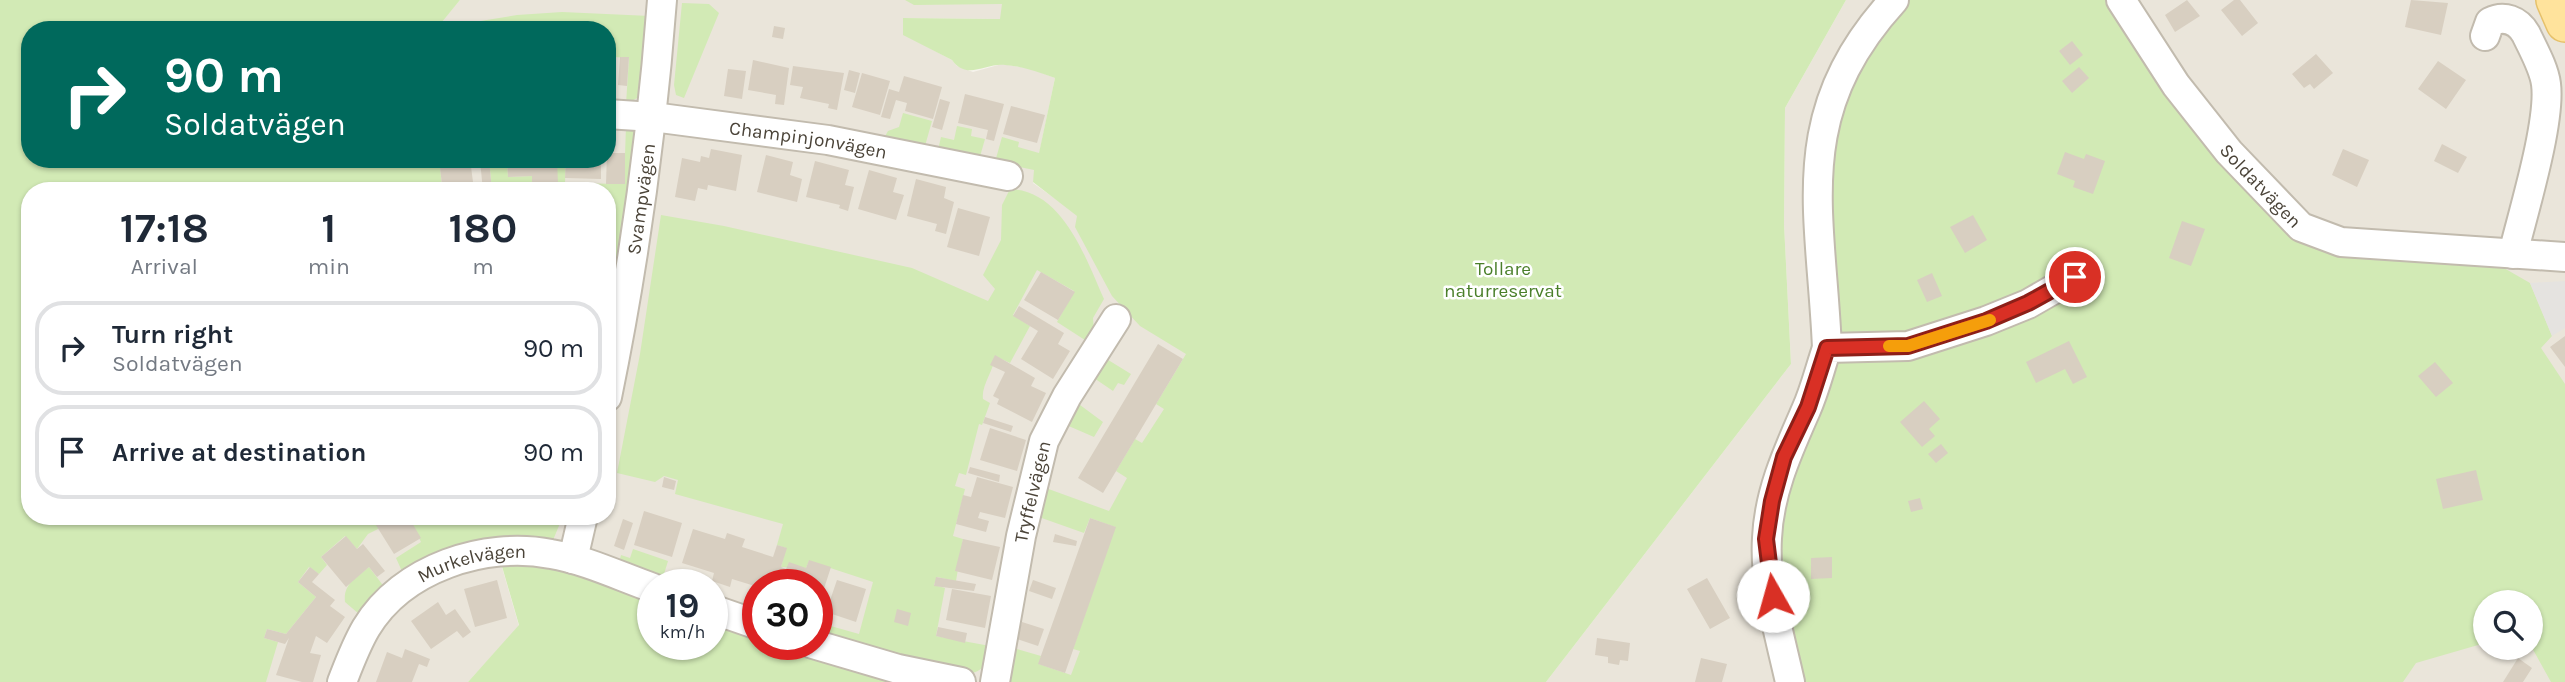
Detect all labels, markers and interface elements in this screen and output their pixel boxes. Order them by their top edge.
text: 90 m [164,47,284,104]
icon: right [49,49,140,140]
text: Soldatvägen [164,106,346,143]
street label: Champinjonvägen [728,117,889,164]
street label: Soldatvägen [2215,140,2306,233]
street label: Svampvägen [623,142,660,256]
text: 17:18 [120,203,209,253]
text: 1 [321,203,336,253]
text: 180 [449,203,517,253]
pin [2045,247,2105,307]
text: Arrival [131,253,198,280]
text: min [308,253,350,280]
text: m [472,253,494,280]
park label: Tollare naturreservat [1444,258,1562,302]
icon: arrive [2056,258,2094,296]
text: Turn right [112,319,233,350]
icon: right [53,329,91,367]
text: 90 m [523,333,584,364]
text: Soldatvägen [112,350,243,377]
icon: arrive [53,433,91,471]
text: Arrive at destination [112,437,366,468]
text: 90 m [523,437,584,468]
street label: Tryffelvägen [1010,439,1056,544]
street label: Murkelvägen [414,541,526,588]
position arrow [1736,559,1810,633]
speed limit sign: 30 [742,569,833,660]
text: 19 [666,585,699,626]
map controls [2473,590,2543,660]
button: search [2473,590,2543,660]
text: km/h [660,621,705,643]

